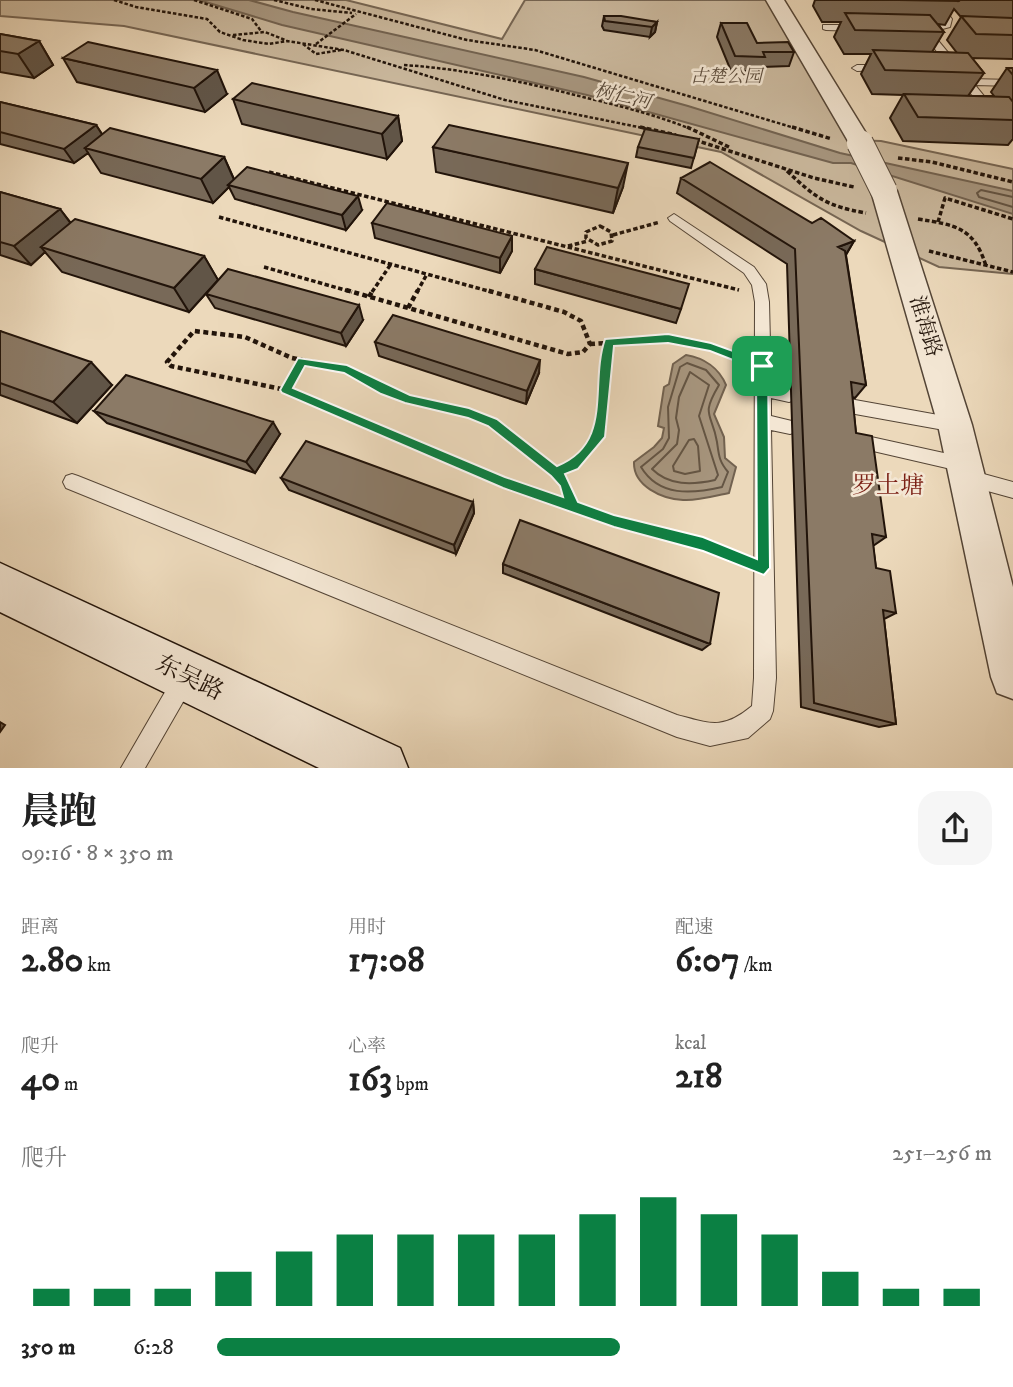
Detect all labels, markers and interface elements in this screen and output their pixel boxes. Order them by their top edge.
park label: 古楚公园 [690,66,765,88]
water label: 树仁河 [592,79,656,115]
street label: 淮海路 [903,292,947,360]
pin [732,336,792,396]
icon: arrive [743,347,781,385]
district label: 罗土塘 [852,471,924,501]
street label: 东吴路 [151,649,228,707]
text: 晨跑 [21,789,97,837]
button: share [918,791,992,865]
text: 09:16 · 8 × 350 m [21,839,174,868]
text: 距离 [21,916,59,939]
text: 用时 [348,916,386,939]
text: 配速 [675,916,713,939]
text: 2.80 [21,939,83,983]
text: 17:08 [348,939,425,983]
text: 6:07 [675,939,740,983]
text: km [83,954,111,977]
text: /km [740,954,773,977]
text: kcal [675,1032,706,1055]
text: 爬升 [21,1035,59,1058]
text: 心率 [348,1035,386,1058]
text: 218 [675,1055,723,1099]
text: 40 [21,1058,60,1102]
text: 163 [348,1058,392,1102]
text: m [60,1073,78,1096]
text: bpm [392,1073,429,1096]
text: 251–256 m [892,1139,992,1168]
text: 爬升 [21,1144,67,1173]
text: 350 m [21,1333,76,1362]
text: 6:28 [133,1333,174,1362]

